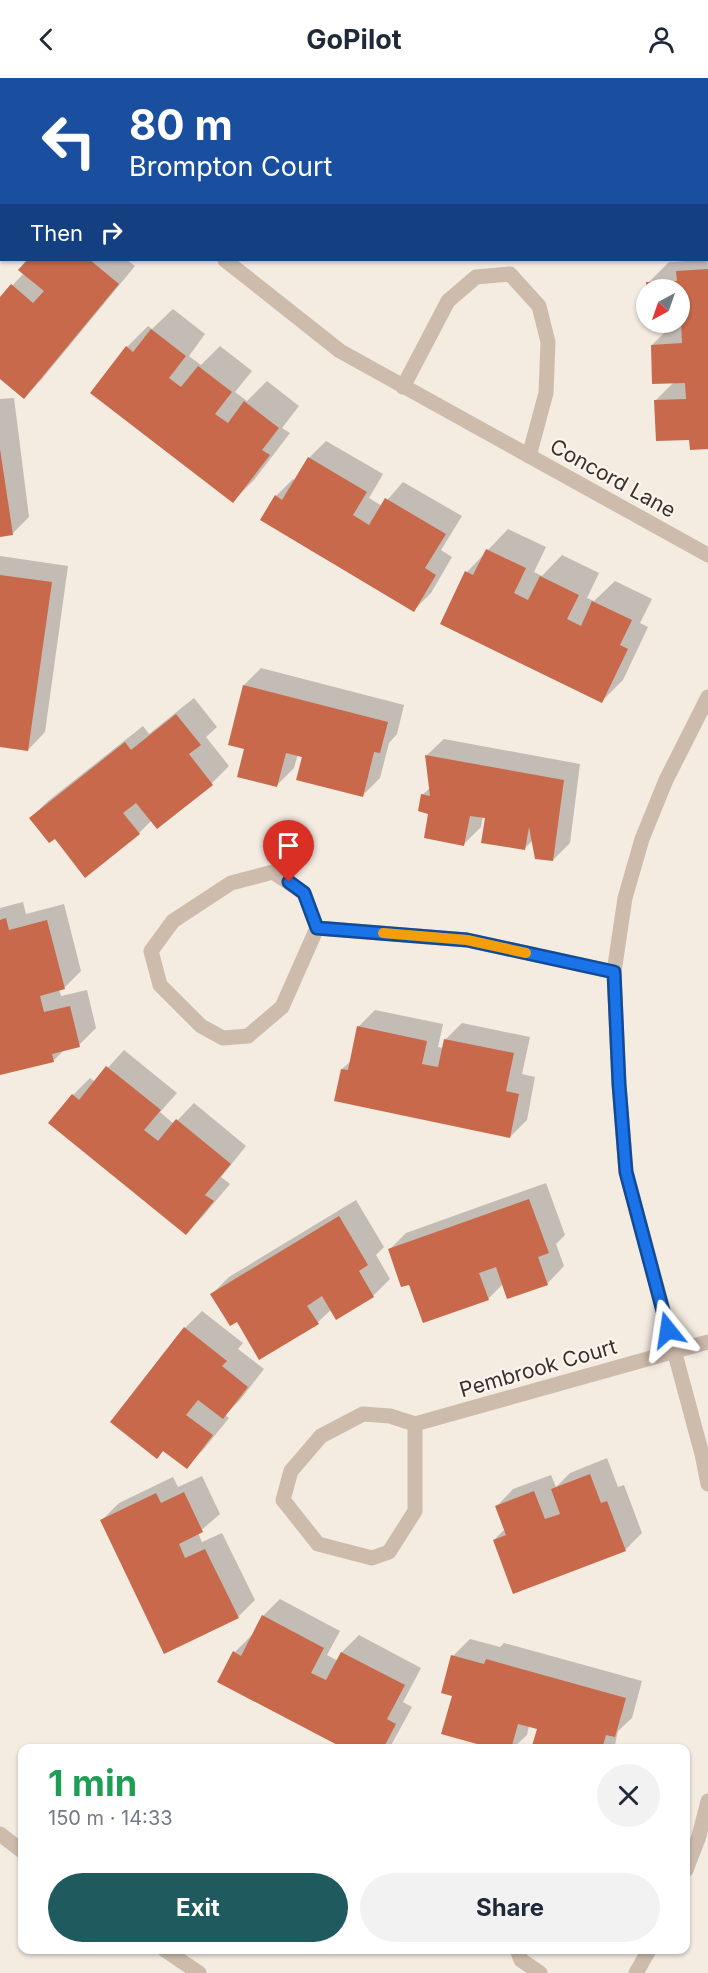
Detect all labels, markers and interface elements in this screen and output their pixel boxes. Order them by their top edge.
icon: back [30,23,63,56]
text: GoPilot [306,23,402,56]
icon: person [645,23,678,56]
text: 80 m [129,99,233,150]
icon: left [30,102,108,180]
text: Brompton Court [129,150,332,183]
icon: right [95,216,128,249]
text: Then [30,220,83,246]
north arrow [636,279,690,333]
map controls [636,279,690,333]
street label: Concord Lane [546,433,680,523]
pin [263,820,314,882]
icon: arrive [272,829,305,862]
position arrow [636,1298,700,1362]
street label: Pembrook Court [456,1334,620,1402]
text: 1 min [48,1761,137,1805]
button: close [597,1764,660,1827]
text: 150 m · 14:33 [48,1806,173,1830]
button: Exit [48,1873,348,1942]
button: Share [360,1873,660,1942]

